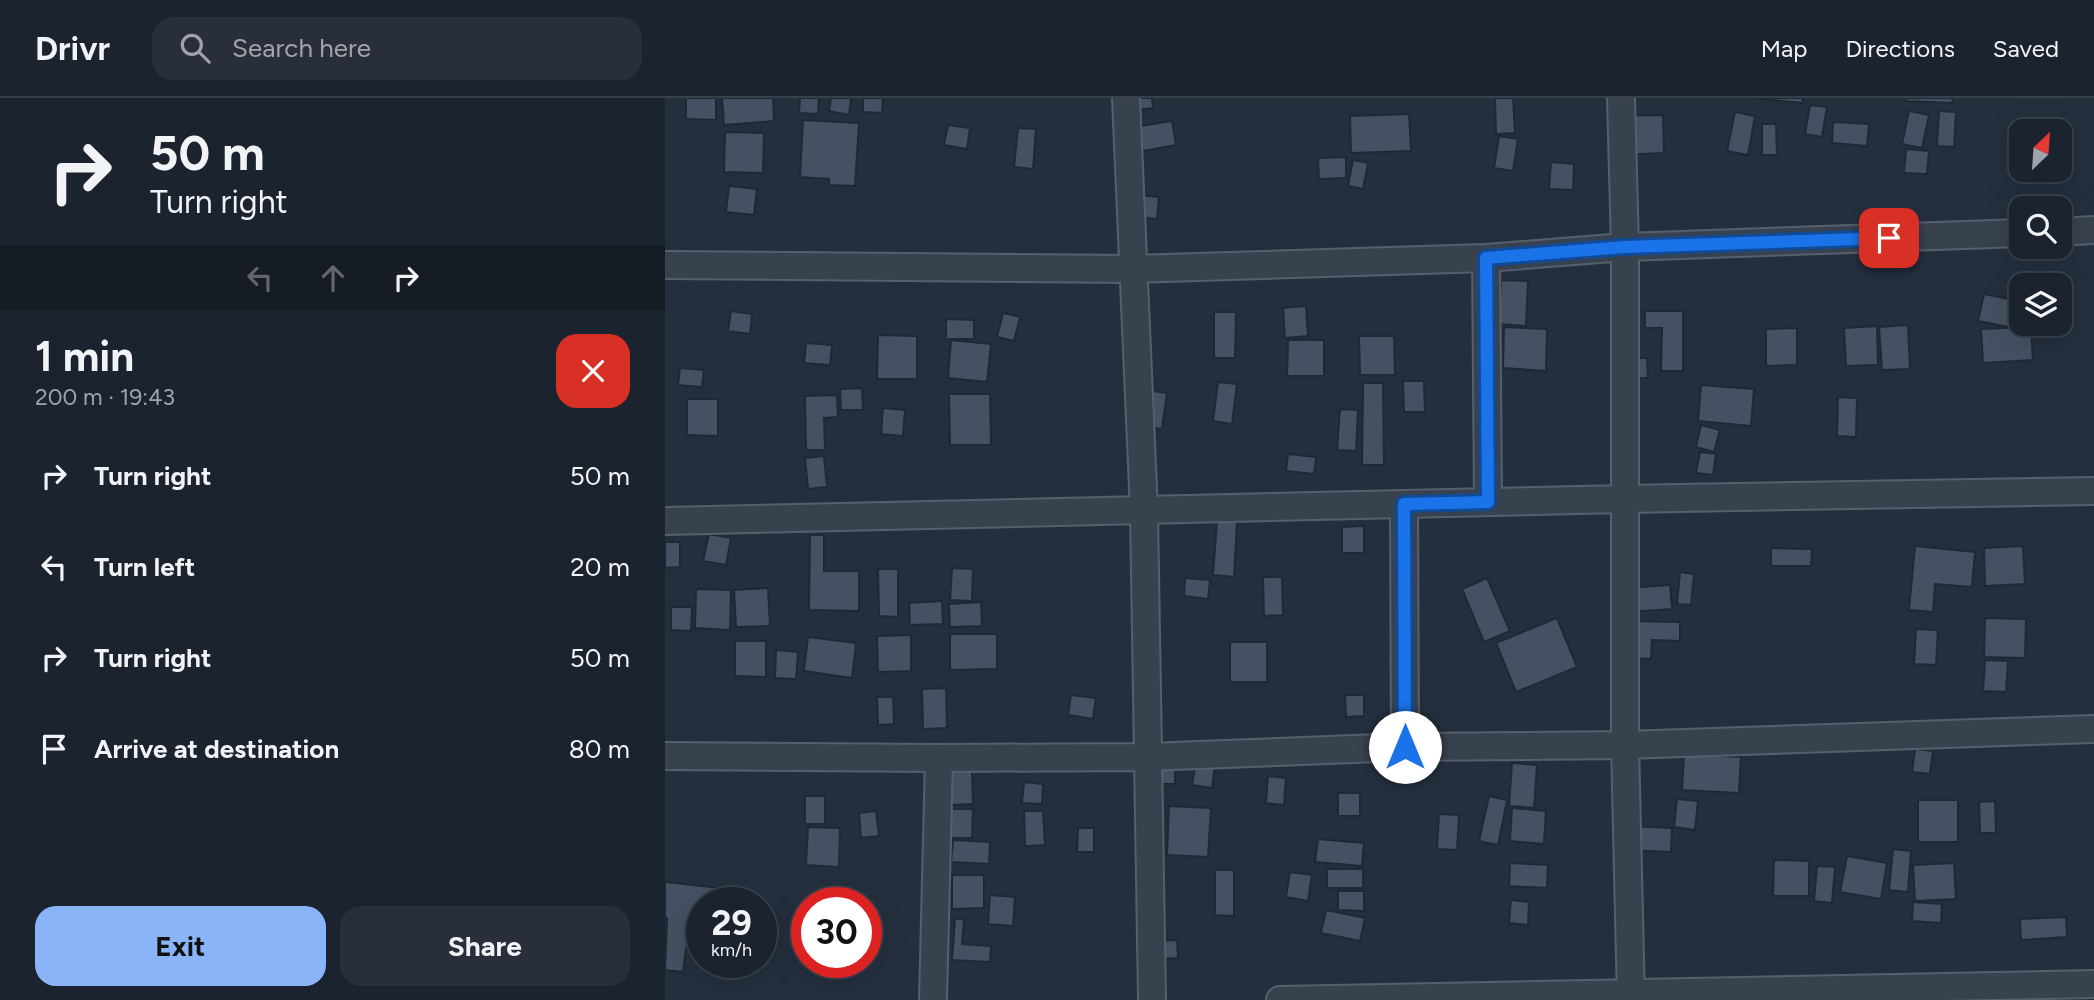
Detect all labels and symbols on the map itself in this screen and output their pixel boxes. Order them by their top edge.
north arrow [2009,119,2072,182]
pin [1859,208,1919,268]
position arrow [1368,710,1442,784]
speed limit sign: 30 [791,887,882,978]

